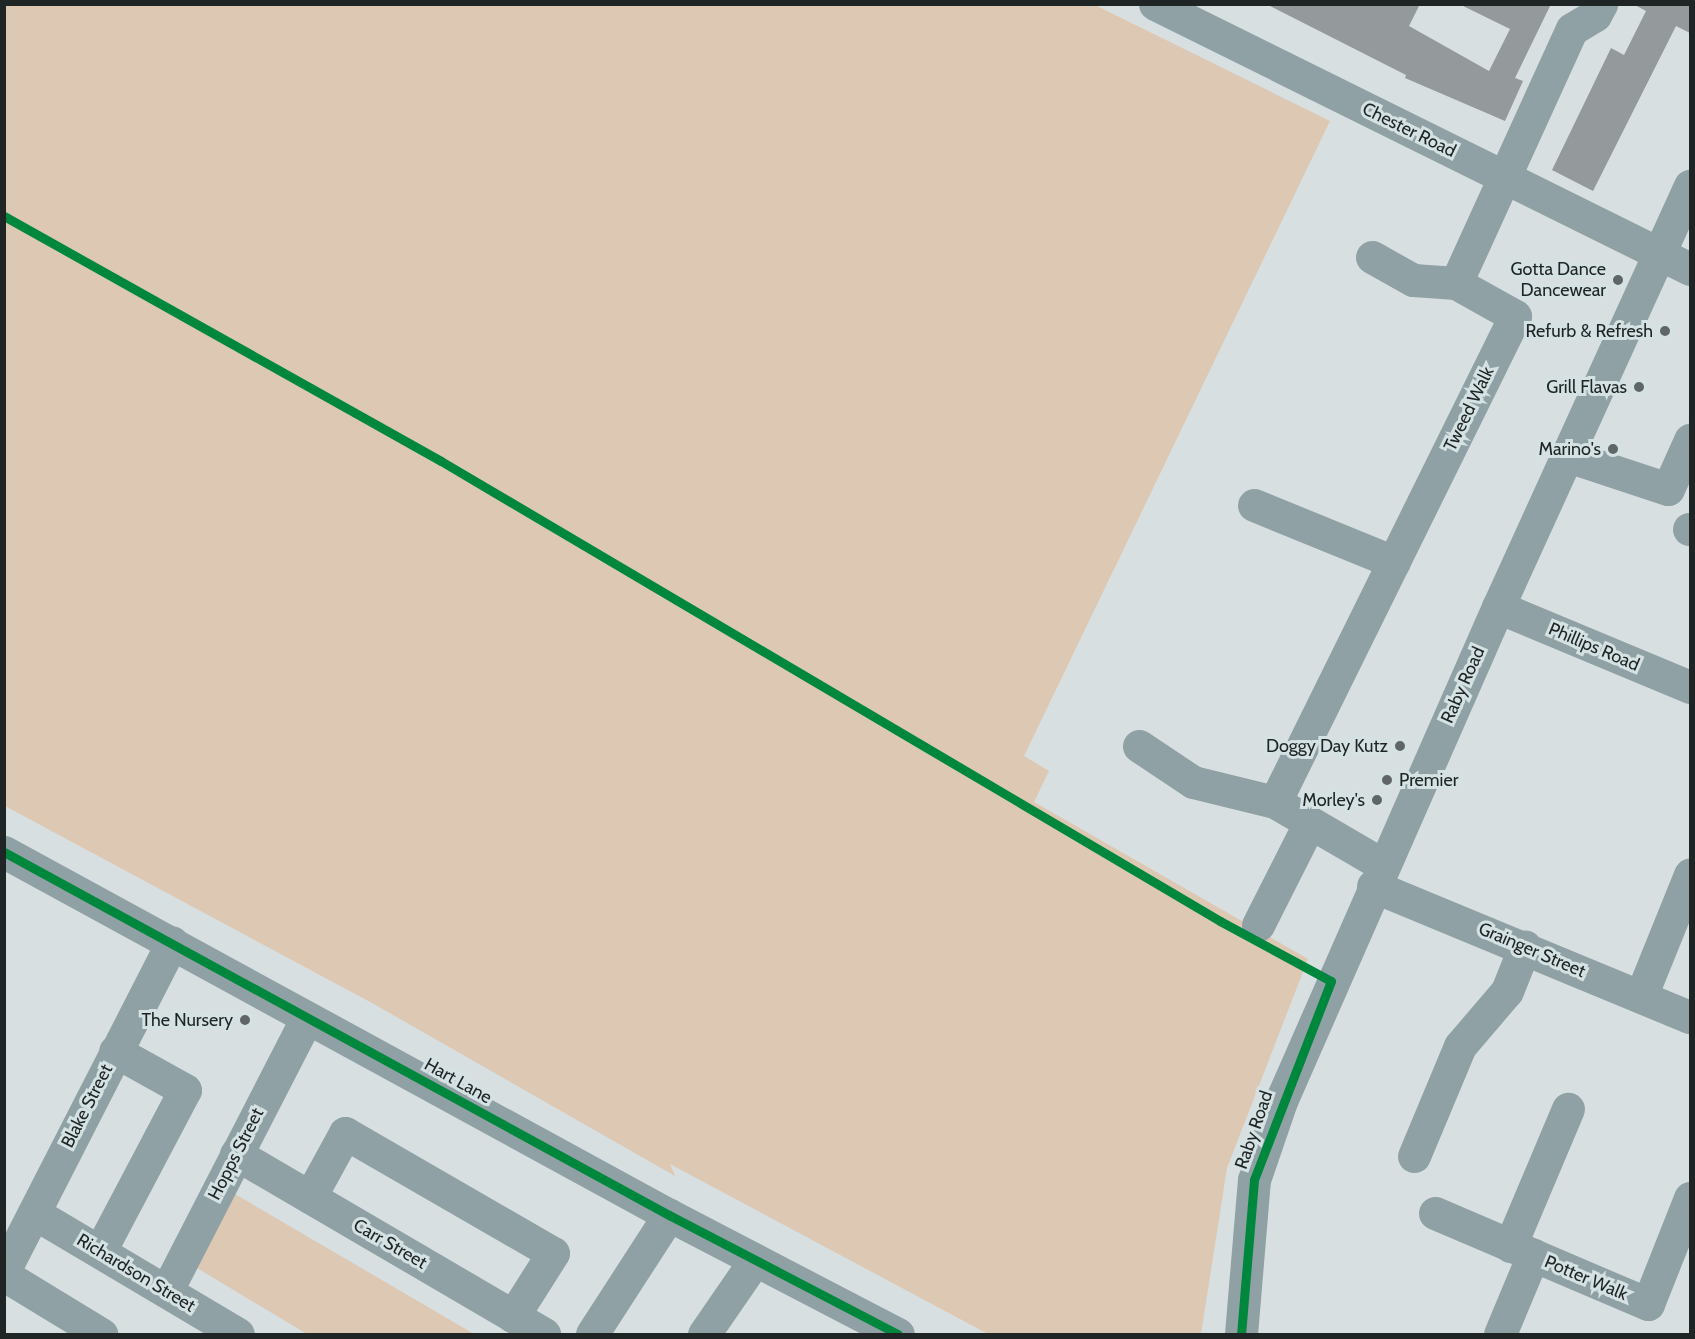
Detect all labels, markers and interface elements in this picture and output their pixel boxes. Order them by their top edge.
street label: Chester Road [1359,98,1459,162]
place label: Gotta Dance Dancewear [1510,259,1606,302]
marker: Gotta Dance Dancewear [1611,273,1625,287]
place label: Refurb & Refresh [1526,320,1653,342]
marker: Refurb & Refresh [1658,324,1672,338]
street label: Tweed Walk [1439,363,1499,455]
place label: Grill Flavas [1546,376,1627,398]
marker: Grill Flavas [1632,380,1646,394]
place label: Marino's [1538,438,1601,460]
marker: Marino's [1606,442,1620,456]
street label: Phillips Road [1545,618,1643,676]
street label: Raby Road [1437,643,1489,727]
place label: Doggy Day Kutz [1266,735,1388,757]
marker: Doggy Day Kutz [1393,739,1407,753]
place label: Premier [1399,769,1458,791]
marker: Premier [1380,773,1394,787]
place label: Morley's [1302,789,1365,811]
marker: Morley's [1370,793,1384,807]
street label: Grainger Street [1475,918,1589,982]
place label: The Nursery [141,1009,233,1031]
marker: The Nursery [238,1013,252,1027]
street label: Hart Lane [420,1054,496,1108]
street label: Blake Street [57,1061,117,1151]
street label: Raby Road [1231,1088,1277,1172]
street label: Hopps Street [204,1104,268,1204]
street label: Carr Street [349,1214,431,1274]
street label: Richardson Street [73,1229,199,1317]
street label: Potter Walk [1541,1251,1631,1305]

